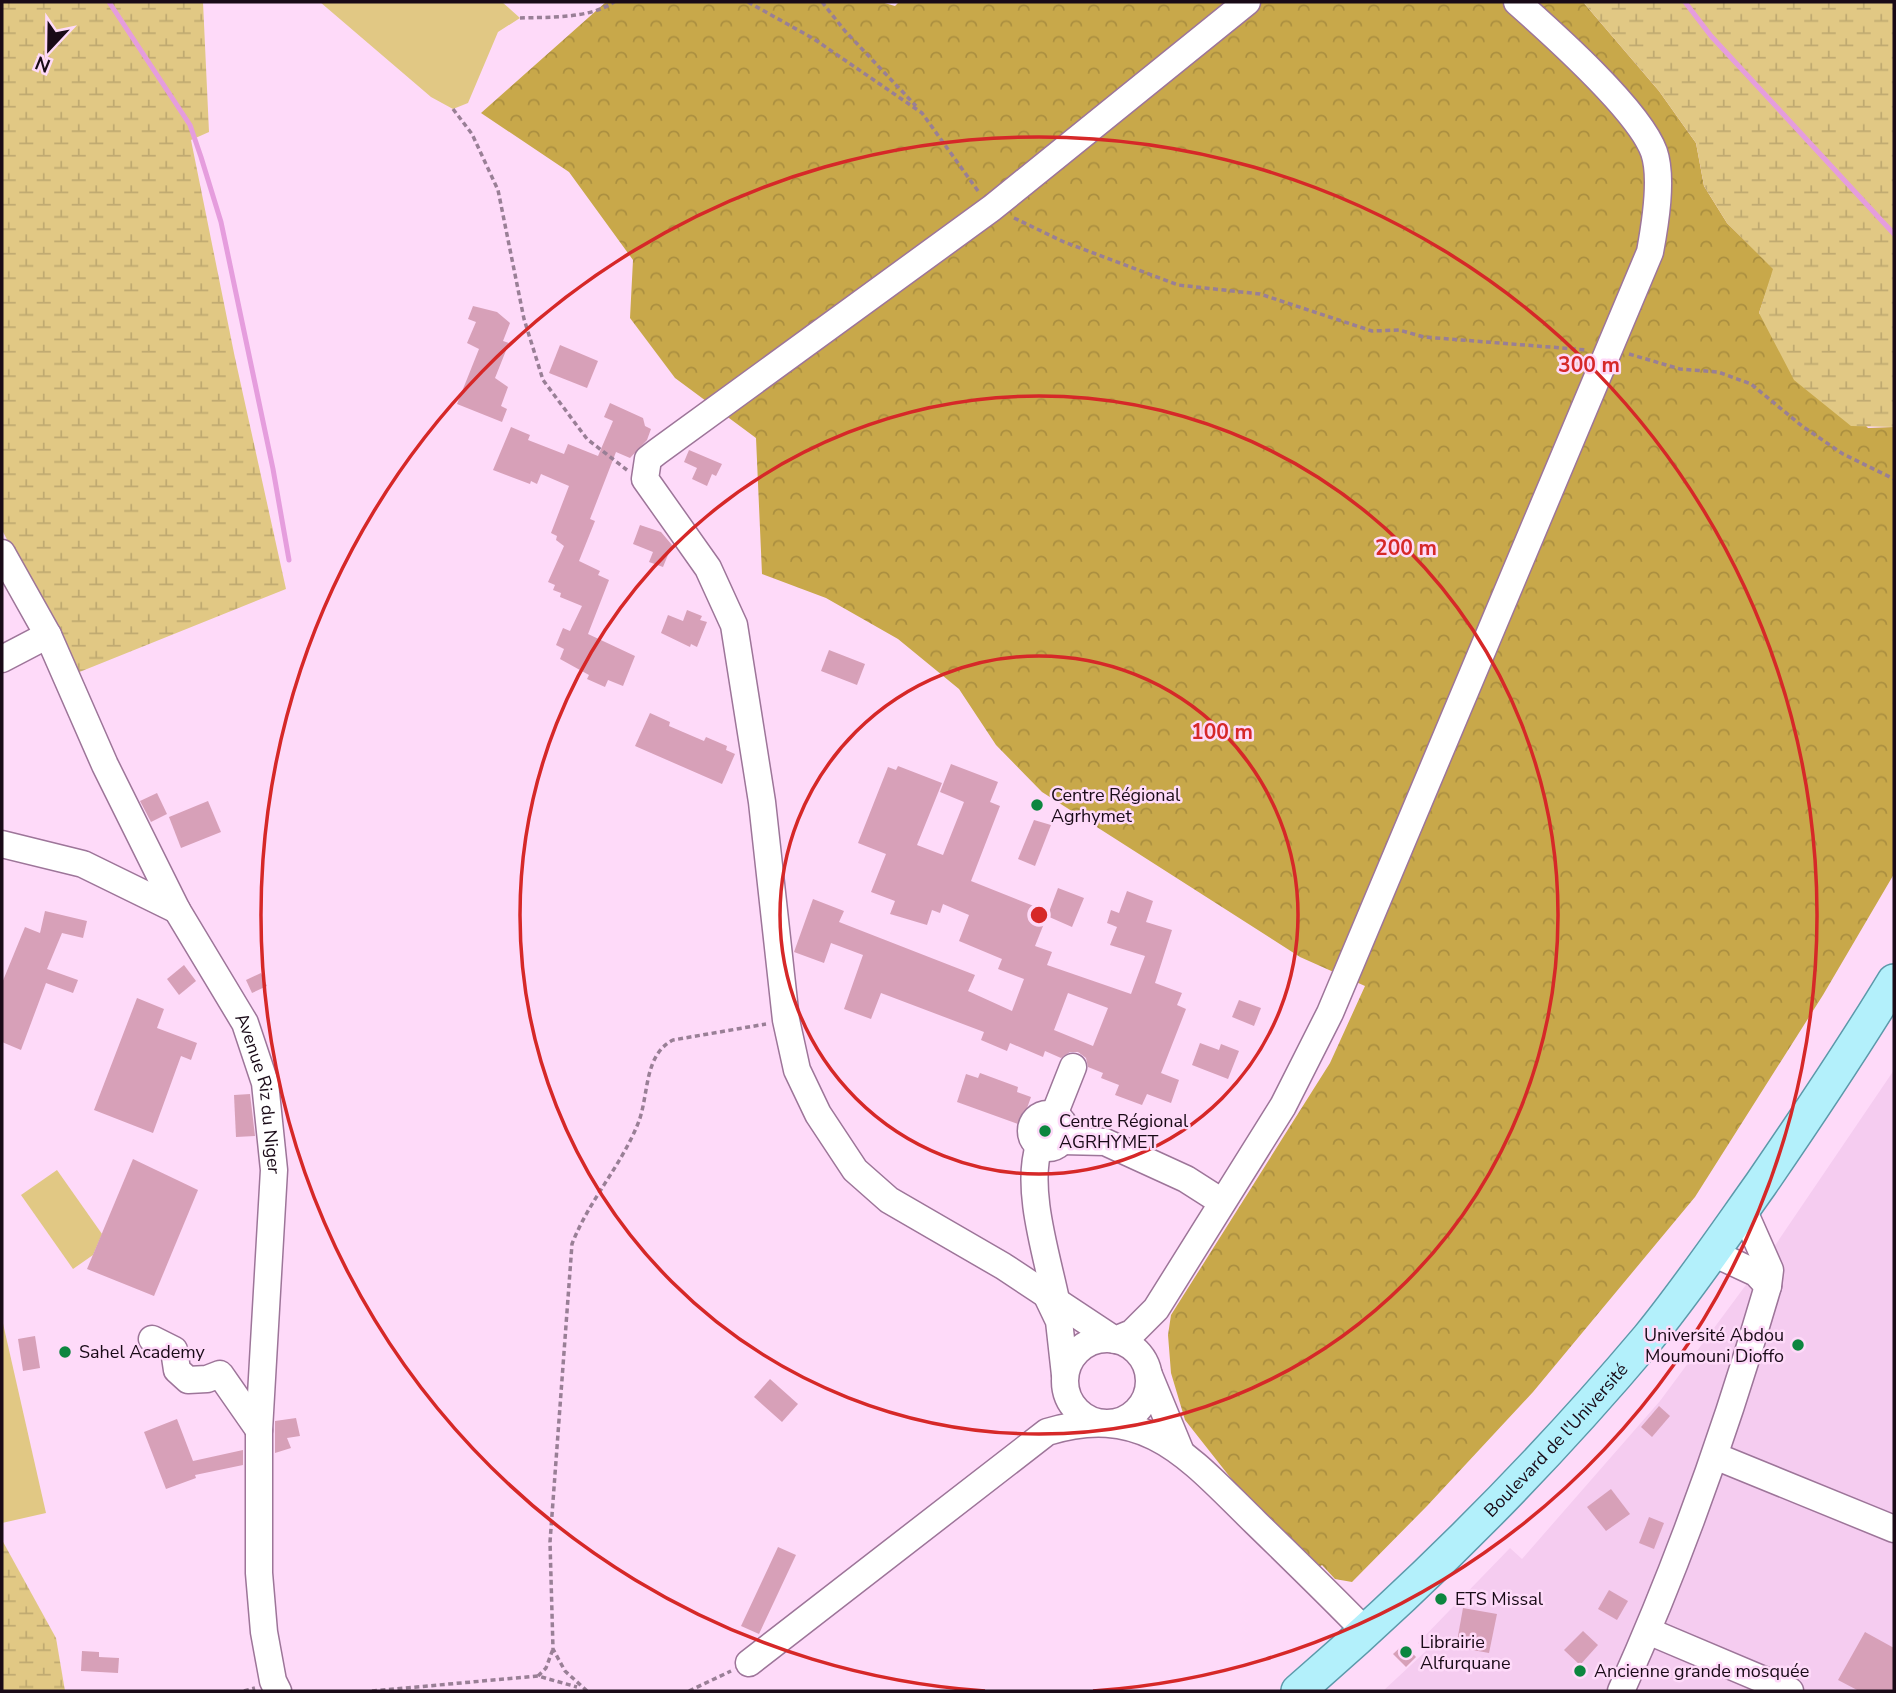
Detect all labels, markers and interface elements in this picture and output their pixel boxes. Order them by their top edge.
north arrow [14,14,84,84]
text: N [32,49,54,79]
text: 300 m [1558,351,1620,379]
text: 200 m [1375,534,1437,562]
text: 100 m [1191,718,1253,746]
place label: Centre Régional Agrhymet [1051,783,1181,828]
marker: Centre Régional Agrhymet [1029,797,1045,813]
centre of rings [1027,903,1051,927]
street label: Avenue Riz du Niger [230,1008,286,1175]
place label: Centre Régional AGRHYMET [1059,1109,1189,1154]
marker: Centre Régional AGRHYMET [1037,1123,1053,1139]
place label: Université Abdou Moumouni Dioffo [1644,1323,1784,1368]
marker: Université Abdou Moumouni Dioffo [1790,1337,1806,1353]
place label: Sahel Academy [79,1340,206,1364]
marker: Sahel Academy [57,1344,73,1360]
street label: Boulevard de l'Université [1479,1358,1633,1523]
place label: ETS Missal [1455,1587,1544,1611]
marker: ETS Missal [1433,1591,1449,1607]
place label: Librairie Alfurquane [1420,1630,1511,1675]
marker: Librairie Alfurquane [1398,1644,1414,1660]
place label: Ancienne grande mosquée [1594,1659,1809,1683]
marker: Ancienne grande mosquée [1572,1663,1588,1679]

